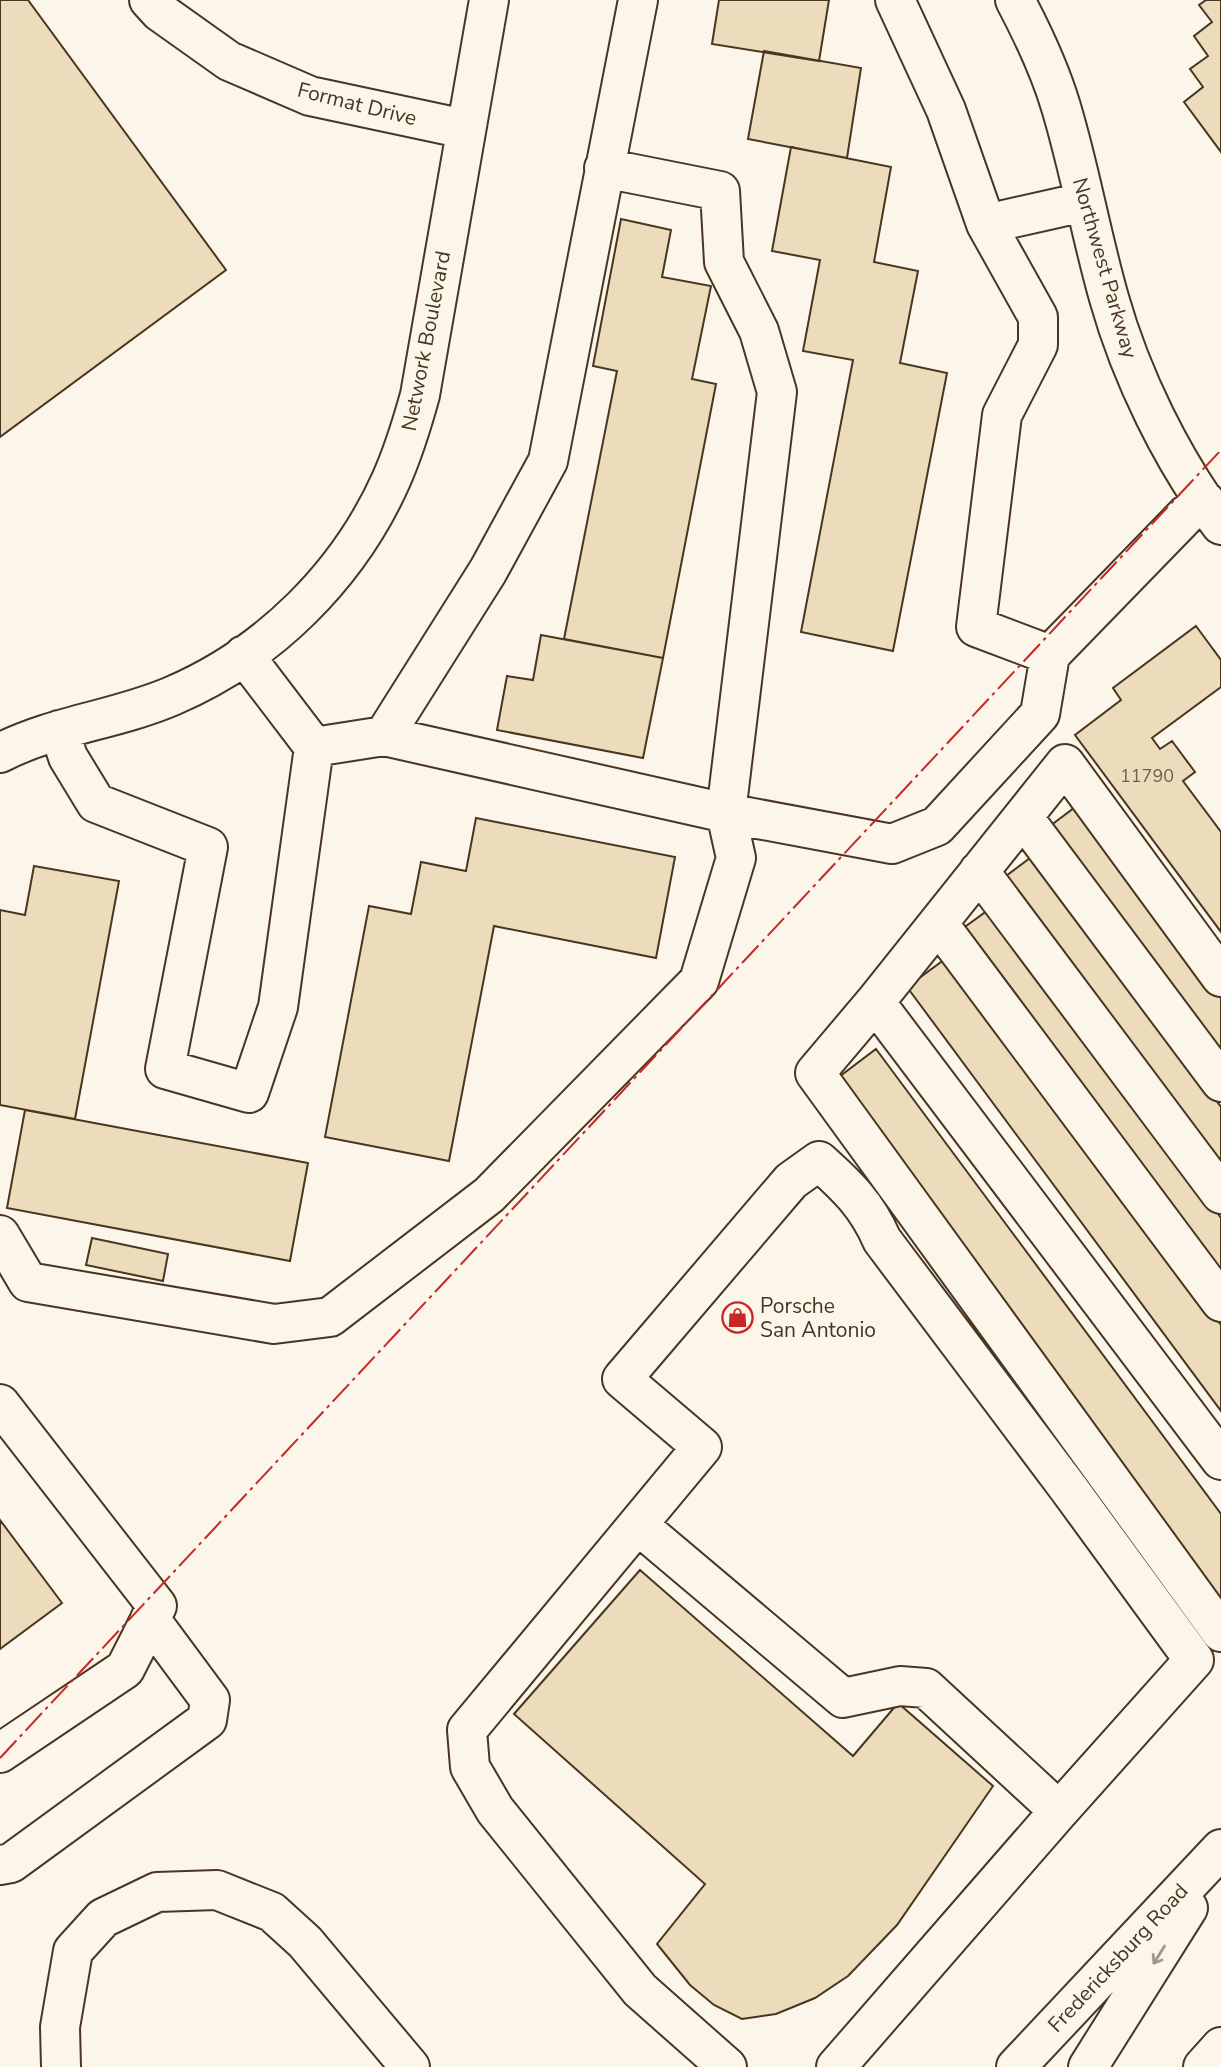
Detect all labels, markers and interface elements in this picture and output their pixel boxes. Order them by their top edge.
street label: Format Drive [294,76,420,132]
street label: Northwest Parkway [1066,174,1144,362]
street label: Network Boulevard [395,249,457,433]
house number: 11790 [1120,764,1174,788]
place label: Porsche San Antonio [760,1292,876,1344]
shop icon: Porsche San Antonio [720,1301,754,1335]
street label: Fredericksburg Road [1042,1878,1194,2038]
one-way arrow [1151,1945,1165,1965]

